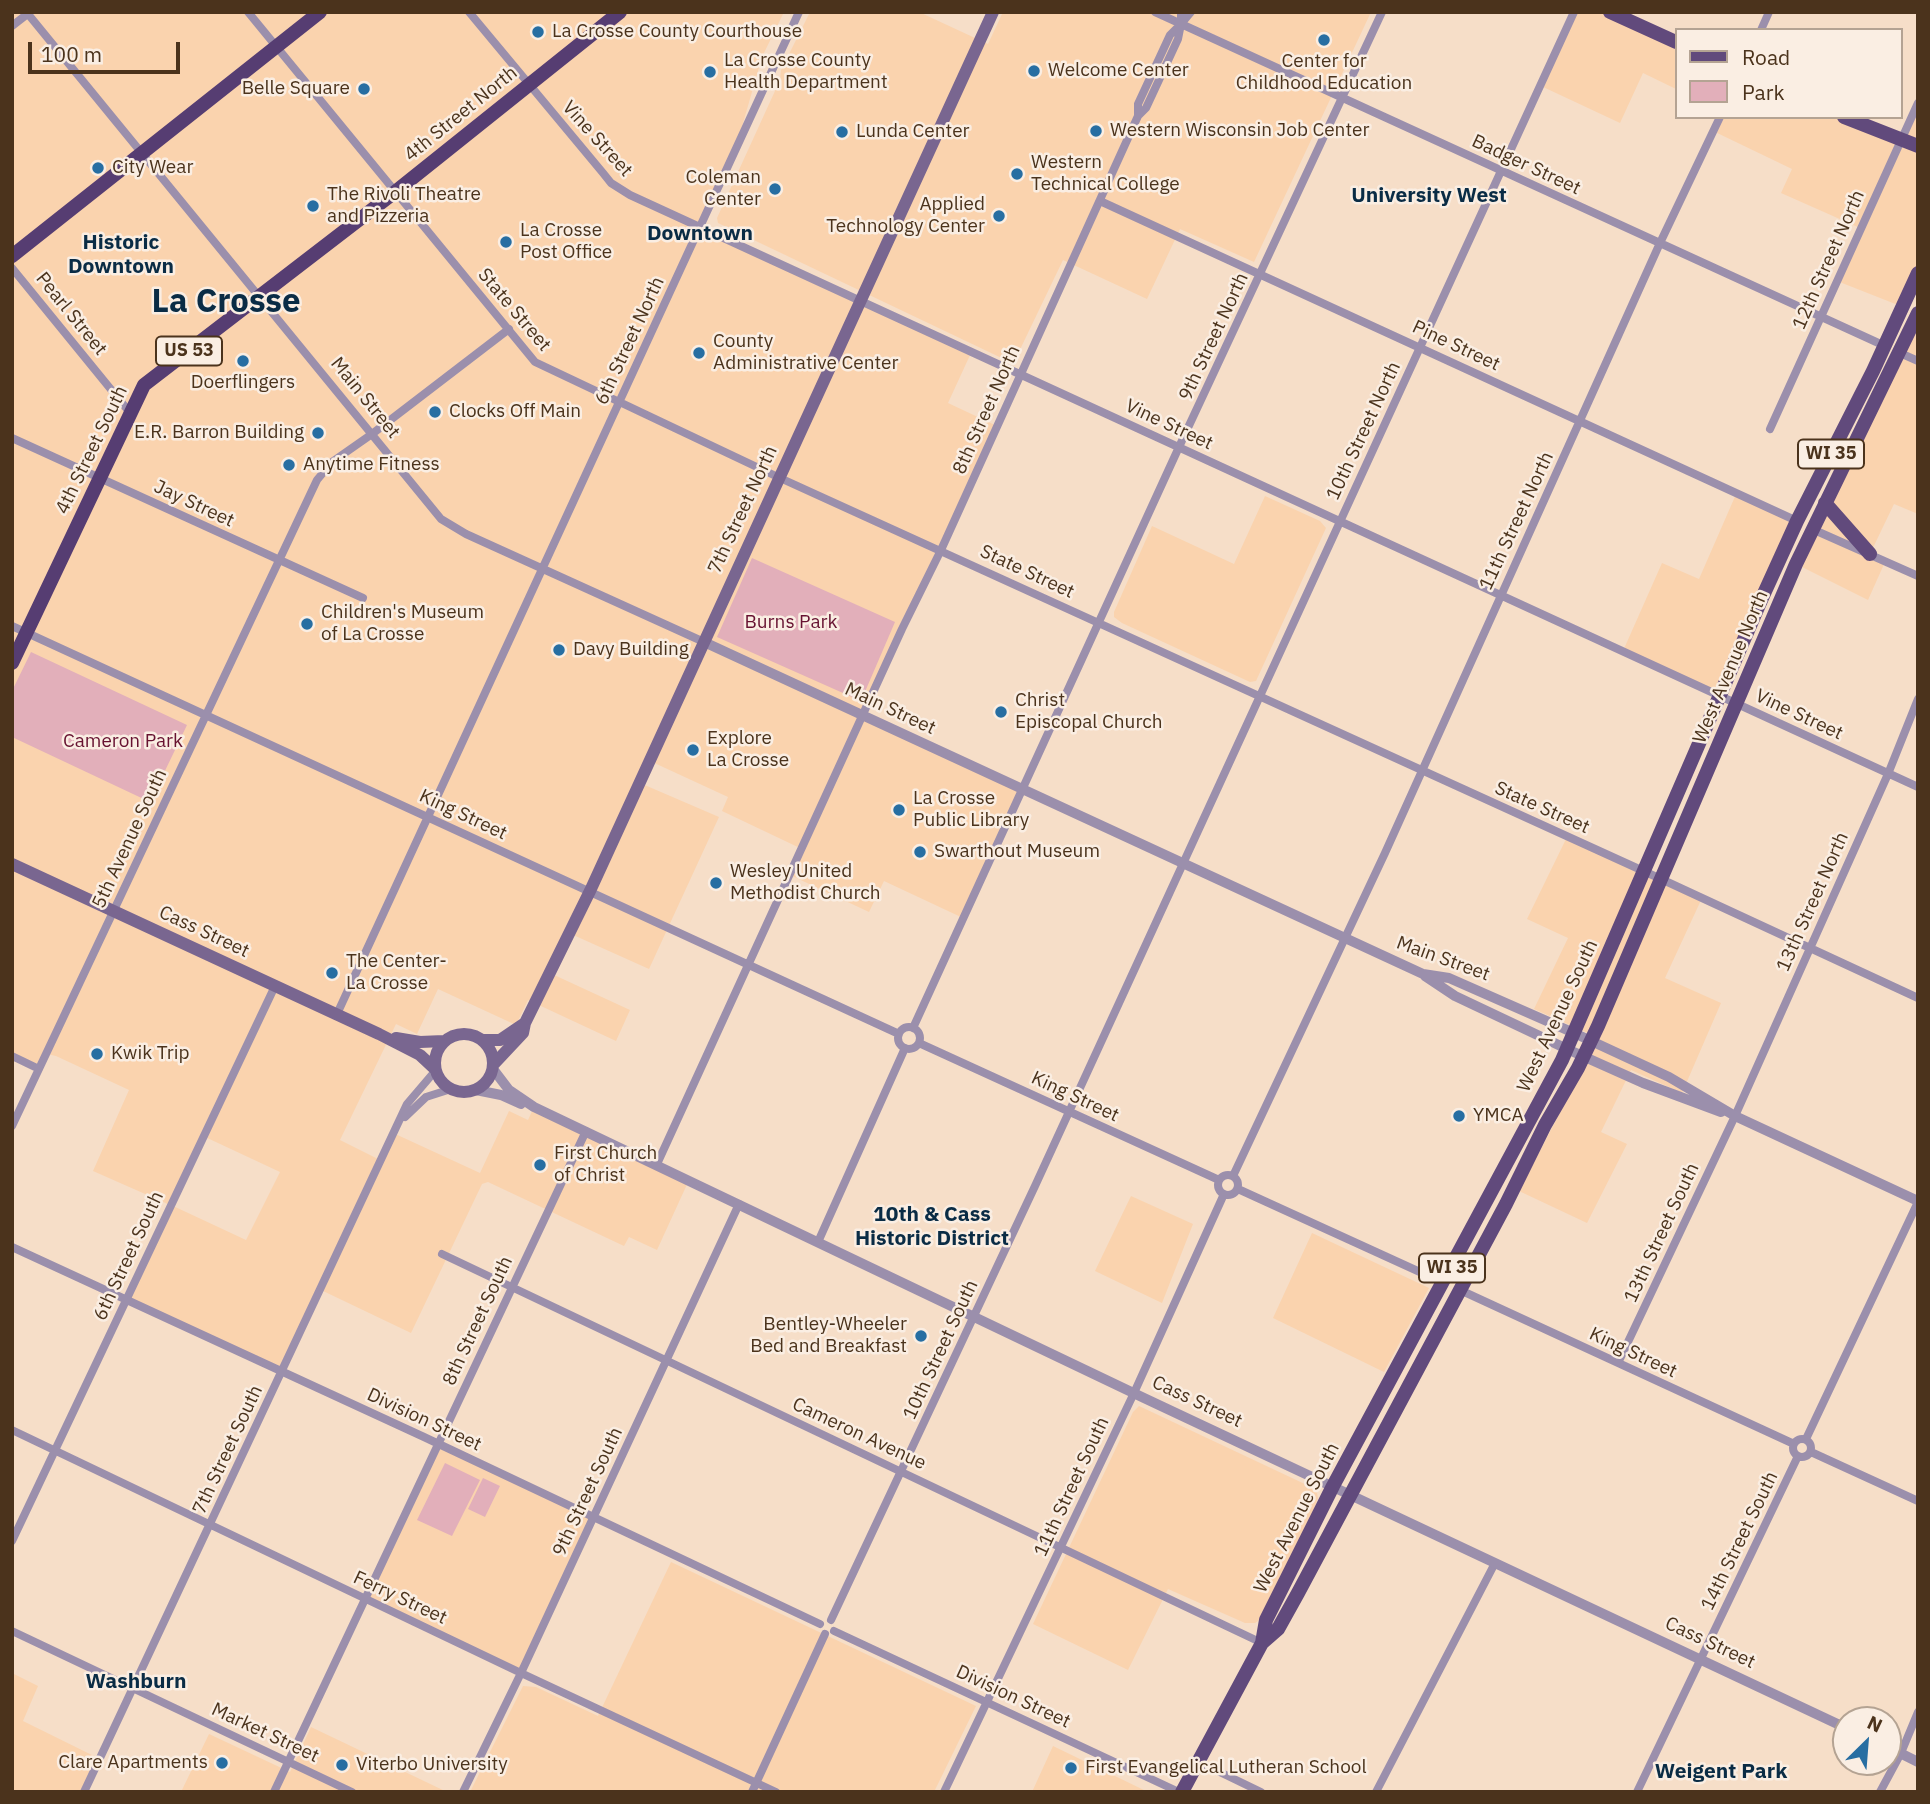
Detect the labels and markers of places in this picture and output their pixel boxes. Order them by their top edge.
place label: La Crosse County Courthouse [552,21,802,43]
marker: La Crosse County Courthouse [530,24,546,40]
marker: Center for Childhood Education [1316,32,1332,48]
place label: La Crosse County Health Department [724,50,888,94]
place label: Center for Childhood Education [1236,51,1412,95]
place label: Welcome Center [1048,60,1189,82]
marker: Welcome Center [1026,63,1042,79]
marker: La Crosse County Health Department [702,64,718,80]
place label: Belle Square [242,78,350,100]
marker: Belle Square [356,81,372,97]
place label: Western Wisconsin Job Center [1110,120,1369,142]
place label: Lunda Center [856,121,970,143]
marker: Western Wisconsin Job Center [1088,123,1104,139]
marker: Lunda Center [834,124,850,140]
place label: Western Technical College [1031,152,1180,196]
place label: City Wear [112,157,193,179]
marker: City Wear [90,160,106,176]
marker: Western Technical College [1009,166,1025,182]
place label: Coleman Center [685,167,761,211]
marker: Coleman Center [767,181,783,197]
place label: The Rivoli Theatre and Pizzeria [327,184,481,228]
place label: Applied Technology Center [826,194,985,238]
marker: The Rivoli Theatre and Pizzeria [305,198,321,214]
marker: Applied Technology Center [991,208,1007,224]
place label: La Crosse Post Office [520,220,612,264]
marker: La Crosse Post Office [498,234,514,250]
place label: County Administrative Center [713,331,898,375]
marker: County Administrative Center [691,345,707,361]
marker: Doerflingers [235,353,251,369]
place label: Doerflingers [191,372,295,394]
place label: Clocks Off Main [449,401,581,423]
marker: Clocks Off Main [427,404,443,420]
place label: E.R. Barron Building [134,422,304,444]
marker: E.R. Barron Building [310,425,326,441]
place label: Anytime Fitness [303,454,440,476]
marker: Anytime Fitness [281,457,297,473]
place label: Children's Museum of La Crosse [321,602,484,646]
marker: Children's Museum of La Crosse [299,616,315,632]
place label: Davy Building [573,639,689,661]
marker: Davy Building [551,642,567,658]
place label: Christ Episcopal Church [1015,690,1163,734]
marker: Christ Episcopal Church [993,704,1009,720]
place label: Explore La Crosse [707,728,789,772]
marker: Explore La Crosse [685,742,701,758]
place label: La Crosse Public Library [913,788,1029,832]
marker: La Crosse Public Library [891,802,907,818]
place label: Swarthout Museum [934,841,1100,863]
marker: Swarthout Museum [912,844,928,860]
place label: Wesley United Methodist Church [730,861,881,905]
marker: Wesley United Methodist Church [708,875,724,891]
place label: The Center- La Crosse [346,951,447,995]
marker: The Center- La Crosse [324,965,340,981]
place label: Kwik Trip [111,1043,189,1065]
marker: Kwik Trip [89,1046,105,1062]
place label: YMCA [1473,1105,1524,1127]
marker: YMCA [1451,1108,1467,1124]
place label: First Church of Christ [554,1143,657,1187]
marker: First Church of Christ [532,1157,548,1173]
place label: Bentley-Wheeler Bed and Breakfast [750,1314,907,1358]
marker: Bentley-Wheeler Bed and Breakfast [913,1328,929,1344]
place label: Clare Apartments [58,1752,208,1774]
place label: Viterbo University [356,1754,508,1776]
marker: Clare Apartments [214,1755,230,1771]
marker: Viterbo University [334,1757,350,1773]
place label: First Evangelical Lutheran School [1085,1757,1367,1779]
marker: First Evangelical Lutheran School [1063,1760,1079,1776]

